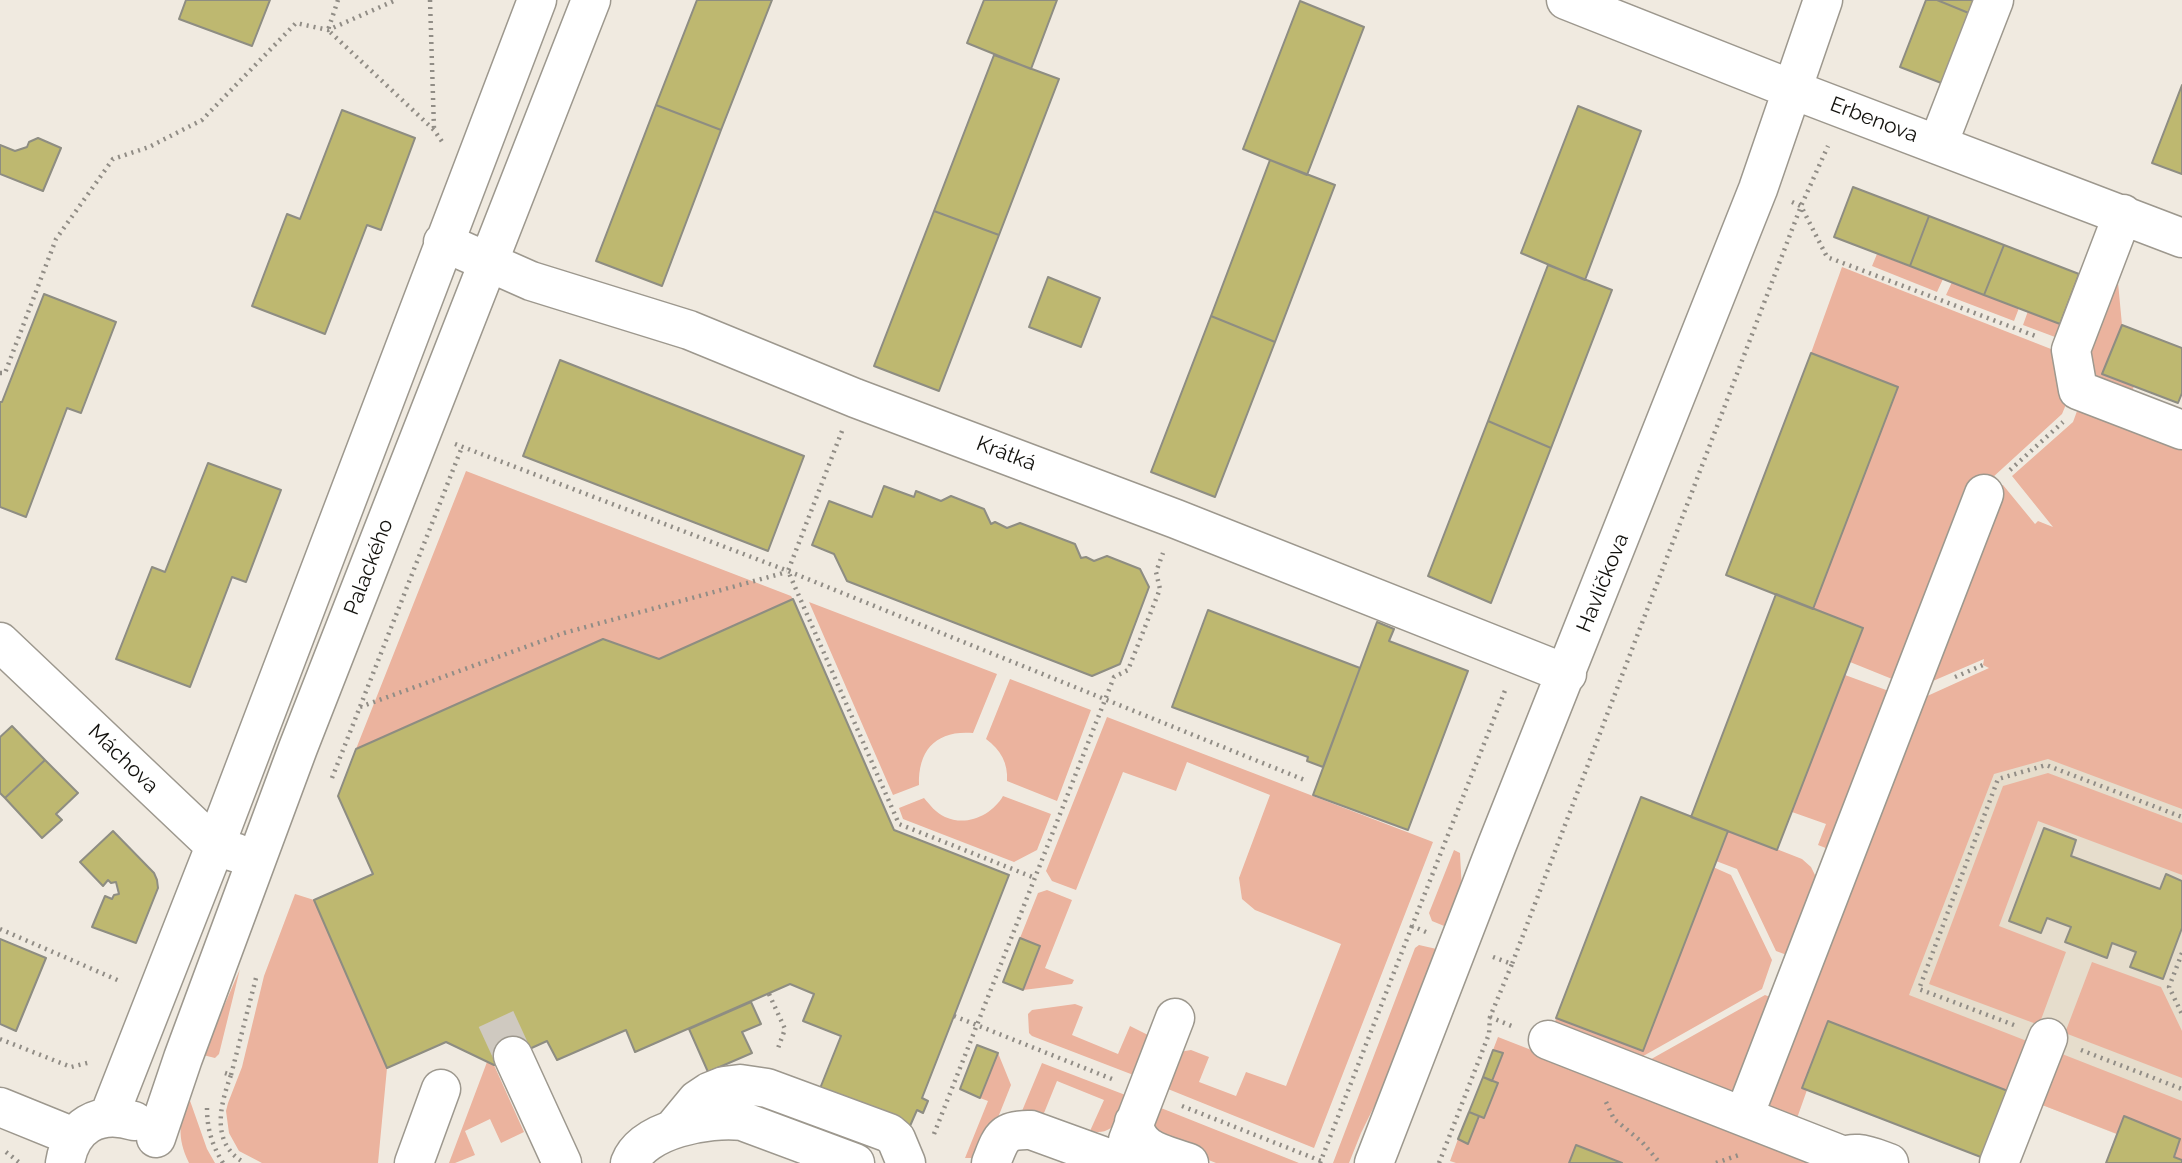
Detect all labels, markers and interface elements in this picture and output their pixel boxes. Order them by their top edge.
street label: Erbenova [1827,92,1921,148]
street label: Krátká [973,431,1039,477]
street label: Palackého [339,515,399,619]
street label: Havlíčkova [1572,530,1634,636]
street label: Máchova [83,719,163,799]

